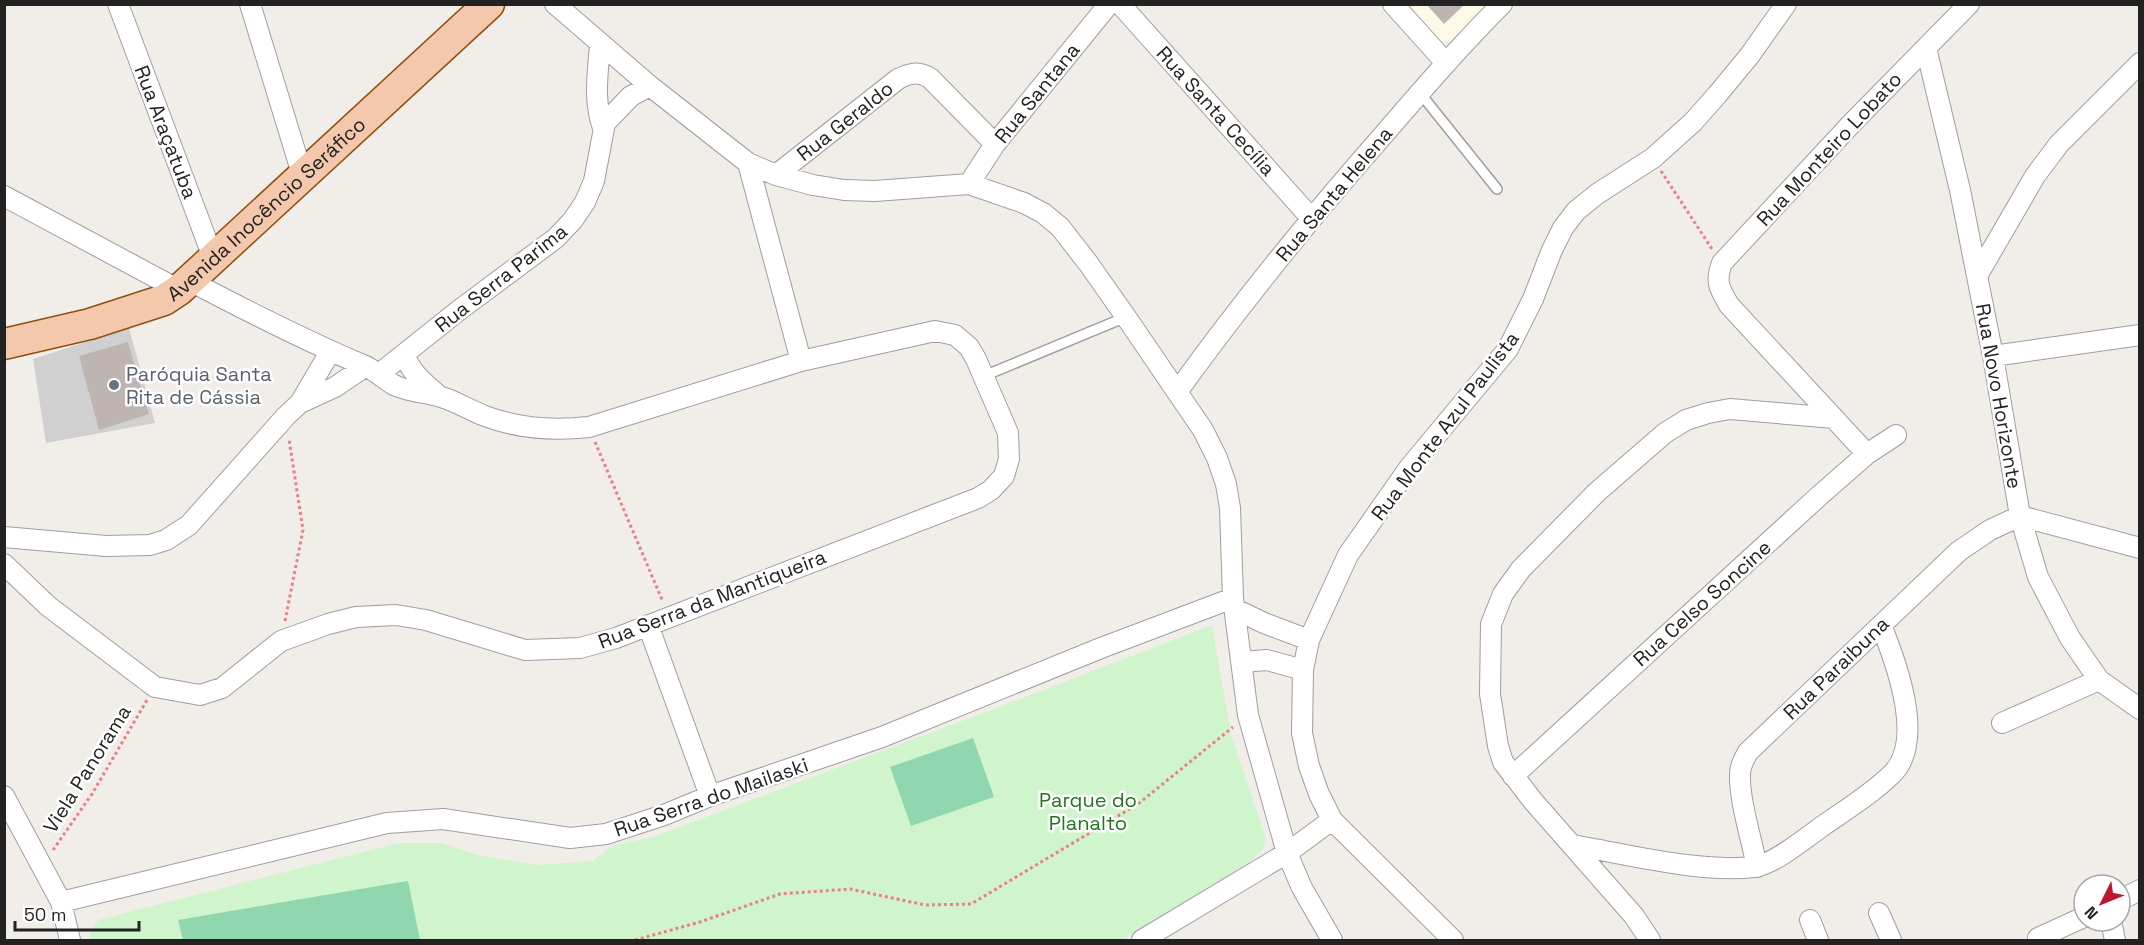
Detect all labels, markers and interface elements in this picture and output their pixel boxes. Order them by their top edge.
street label: Rua Santana [989,38,1085,148]
street label: Rua Santa Cecília [1151,41,1281,181]
street label: Rua Araçatuba [129,62,203,202]
street label: Rua Monteiro Lobato [1751,66,1907,232]
street label: Rua Geraldo [792,75,898,167]
street label: Avenida Inocêncio Seráfico [162,111,371,307]
street label: Rua Santa Helena [1270,121,1398,267]
street label: Rua Serra Parima [429,218,573,338]
street label: Rua Novo Horizonte [1970,301,2028,491]
street label: Rua Monte Azul Paulista [1365,326,1525,526]
place label: Paróquia Santa Rita de Cássia [126,361,272,410]
marker: Paróquia Santa Rita de Cássia [107,378,121,392]
street label: Rua Celso Soncine [1628,534,1776,672]
street label: Rua Serra da Mantiqueira [594,544,830,654]
street label: Rua Paraibuna [1778,611,1894,725]
street label: Viela Panorama [37,700,137,838]
street label: Rua Serra do Mailaski [611,752,811,842]
park label: Parque do Planalto [1039,787,1137,836]
north arrow [2072,873,2132,933]
scale bar [15,894,140,932]
text: N [2080,902,2103,924]
text: 50 m [24,903,66,926]

